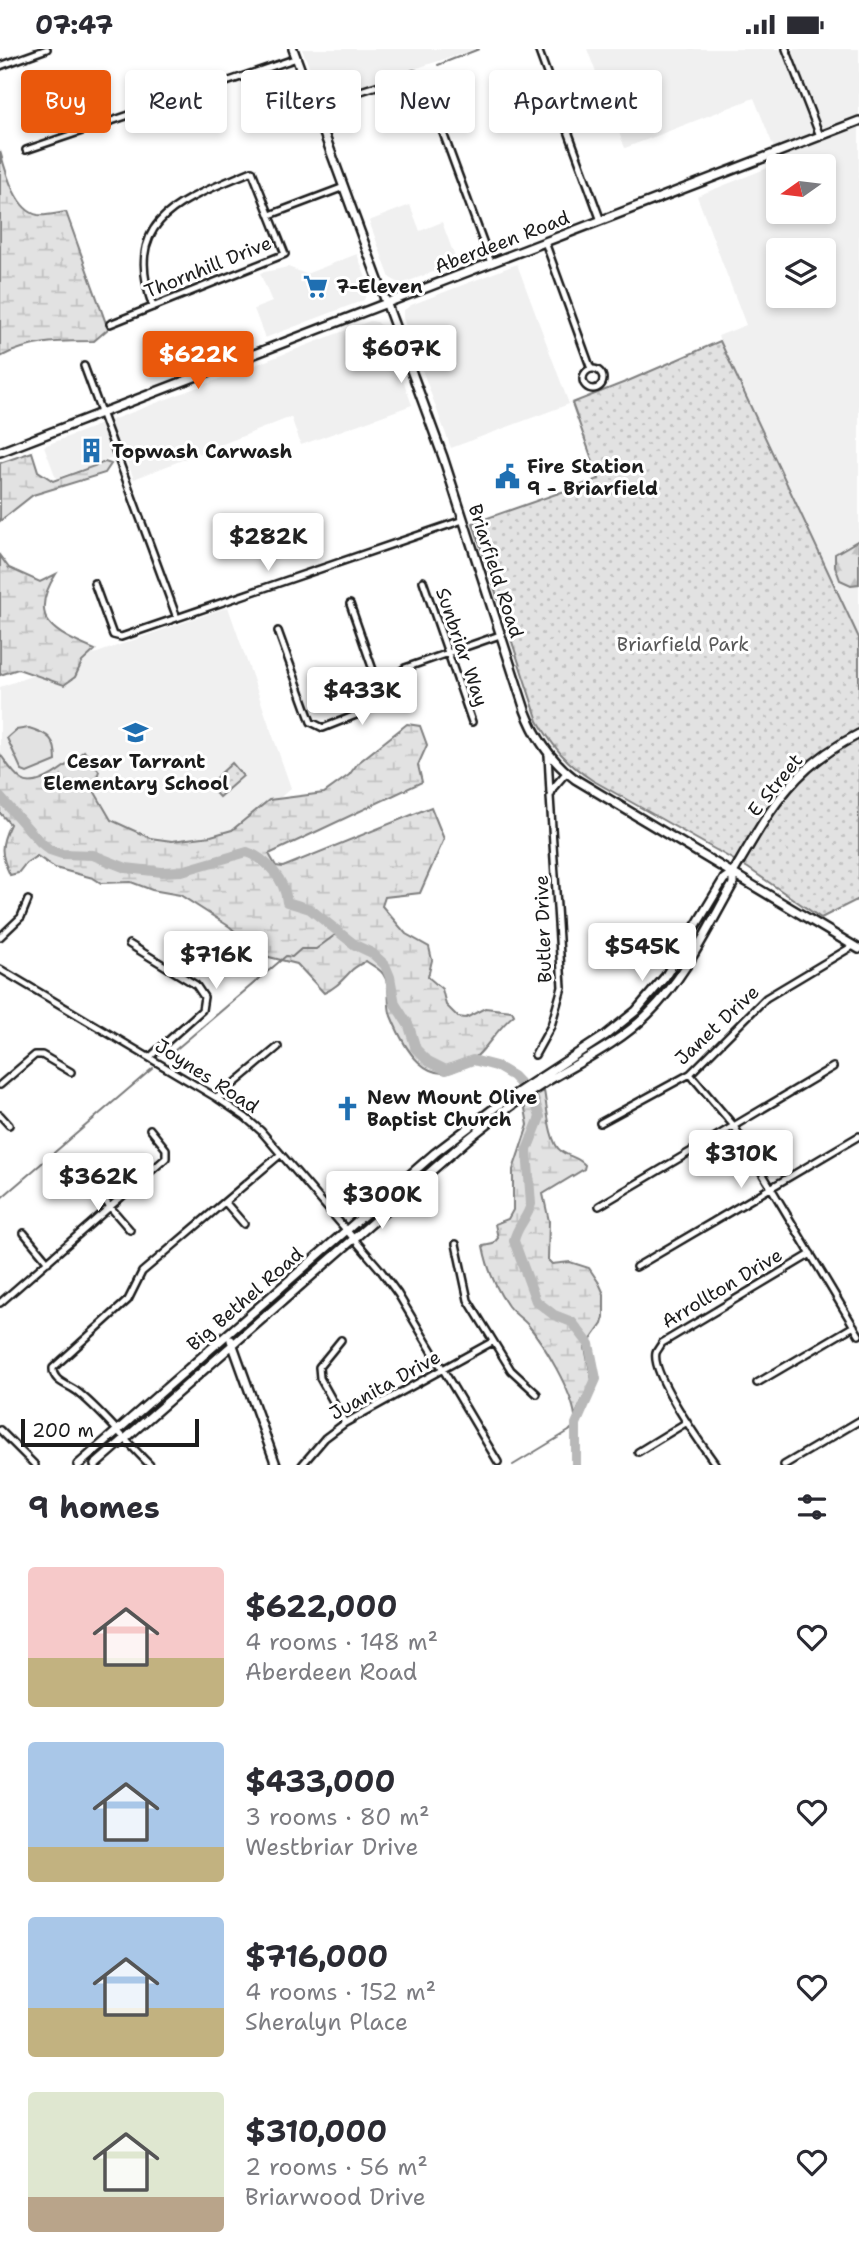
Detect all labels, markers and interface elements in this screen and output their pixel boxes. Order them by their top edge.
text: 07:47 [35,7,113,42]
chip: Buy [21,70,111,133]
chip: Rent [125,70,227,133]
chip: Filters [241,70,361,133]
chip: New [375,70,475,133]
chip: Apartment [489,70,662,133]
north arrow [766,154,836,224]
map controls [766,154,836,308]
street label: Aberdeen Road [431,205,573,279]
street label: Thornhill Drive [141,230,275,304]
button: layers [766,238,836,308]
supermarket icon: 7-Eleven [302,272,330,300]
place label: 7-Eleven [336,274,423,299]
pin: $607K [352,325,450,385]
pin: $622K [149,331,247,391]
text: $607K [361,333,441,363]
text: $622K [159,339,237,369]
building icon: Topwash Carwash [78,437,106,465]
place label: Topwash Carwash [112,439,293,464]
place label: Fire Station 9 - Briarfield [527,454,658,501]
public building icon: Fire Station 9 - Briarfield [493,463,521,491]
street label: Briarfield Road [463,501,529,641]
pin: $282K [219,513,317,573]
text: $282K [229,521,307,551]
street label: Sunbriar Way [430,584,494,710]
park label: Briarfield Park [617,632,749,657]
pin: $433K [313,667,411,727]
text: $433K [323,675,401,705]
school or university icon: Cesar Tarrant Elementary School [122,719,150,747]
street label: E Street [742,748,808,822]
place label: Cesar Tarrant Elementary School [43,749,229,796]
street label: Butler Drive [529,875,557,983]
pin: $545K [593,923,691,983]
text: $545K [604,931,680,961]
pin: $716K [167,932,265,991]
text: $716K [180,939,252,969]
street label: Janet Drive [670,980,764,1070]
street label: Joynes Road [150,1033,264,1119]
place label: New Mount Olive Baptist Church [367,1085,538,1132]
church icon: New Mount Olive Baptist Church [333,1094,361,1122]
pin: $310K [692,1131,790,1190]
text: $310K [705,1138,777,1168]
pin: $362K [49,1153,147,1213]
text: $362K [59,1161,137,1191]
pin: $300K [333,1171,431,1231]
text: $300K [342,1179,422,1209]
street label: Big Bethel Road [182,1242,308,1356]
street label: Arrollton Drive [657,1242,787,1334]
street label: Juanita Drive [325,1344,445,1426]
scale bar [21,1416,200,1448]
text: 200 m [32,1418,94,1443]
text: 9 homes [28,1487,160,1528]
icon: filters [793,1488,831,1526]
text: $622,000 [245,1586,397,1627]
icon: home [84,1595,168,1679]
icon: heart [793,1618,831,1656]
text: 4 rooms · 148 m² [245,1627,438,1657]
text: Aberdeen Road [245,1657,417,1687]
text: $433,000 [245,1761,396,1802]
icon: home [84,1770,168,1854]
icon: heart [793,1793,831,1831]
text: 3 rooms · 80 m² [245,1802,430,1832]
text: Westbriar Drive [245,1832,418,1862]
text: $716,000 [245,1936,388,1977]
icon: home [84,1945,168,2029]
icon: heart [793,1968,831,2006]
text: 4 rooms · 152 m² [245,1977,436,2007]
text: Sheralyn Place [245,2007,408,2037]
text: $310,000 [245,2111,387,2152]
icon: home [84,2120,168,2204]
icon: heart [793,2143,831,2181]
text: 2 rooms · 56 m² [245,2152,428,2182]
text: Briarwood Drive [245,2182,426,2212]

